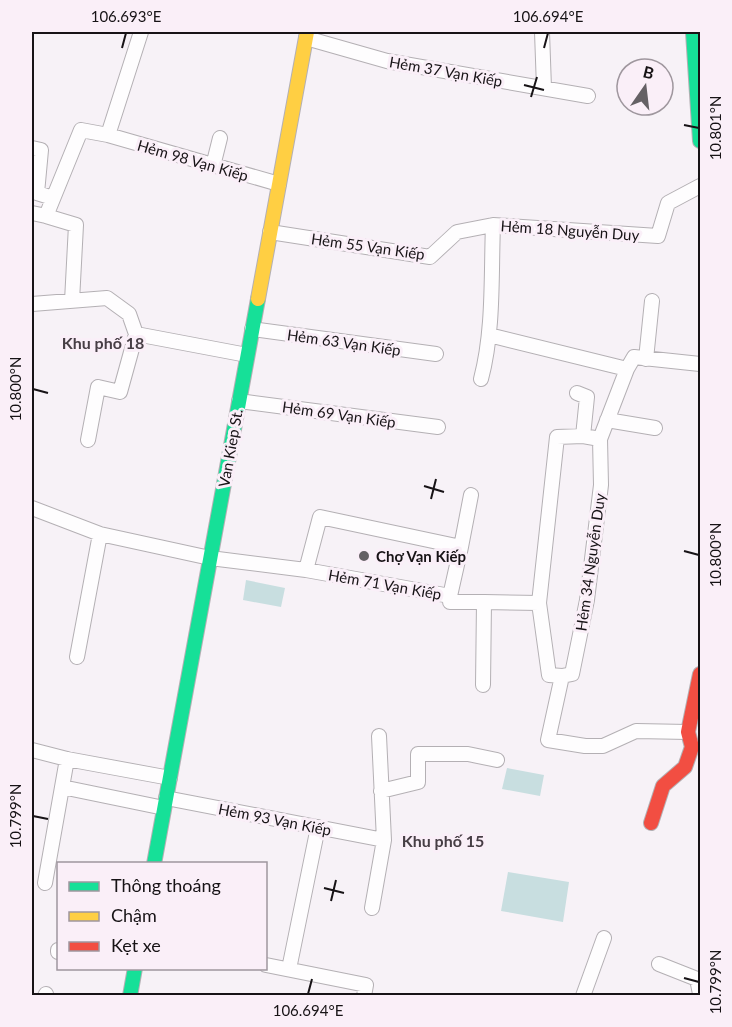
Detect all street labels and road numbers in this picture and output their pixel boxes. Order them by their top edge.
street label: Hẻm 37 Vạn Kiếp [388,52,504,90]
street label: Hẻm 98 Vạn Kiếp [135,136,251,184]
street label: Hẻm 18 Nguyễn Duy [500,216,640,244]
street label: Hẻm 55 Vạn Kiếp [310,229,426,263]
street label: Hẻm 63 Vạn Kiếp [286,325,402,359]
street label: Hẻm 69 Vạn Kiếp [281,397,397,431]
street label: Van Kiep St. [214,407,246,489]
street label: Hẻm 34 Nguyễn Duy [571,492,609,632]
street label: Hẻm 71 Vạn Kiếp [327,565,443,603]
street label: Hẻm 93 Vạn Kiếp [217,799,333,839]

